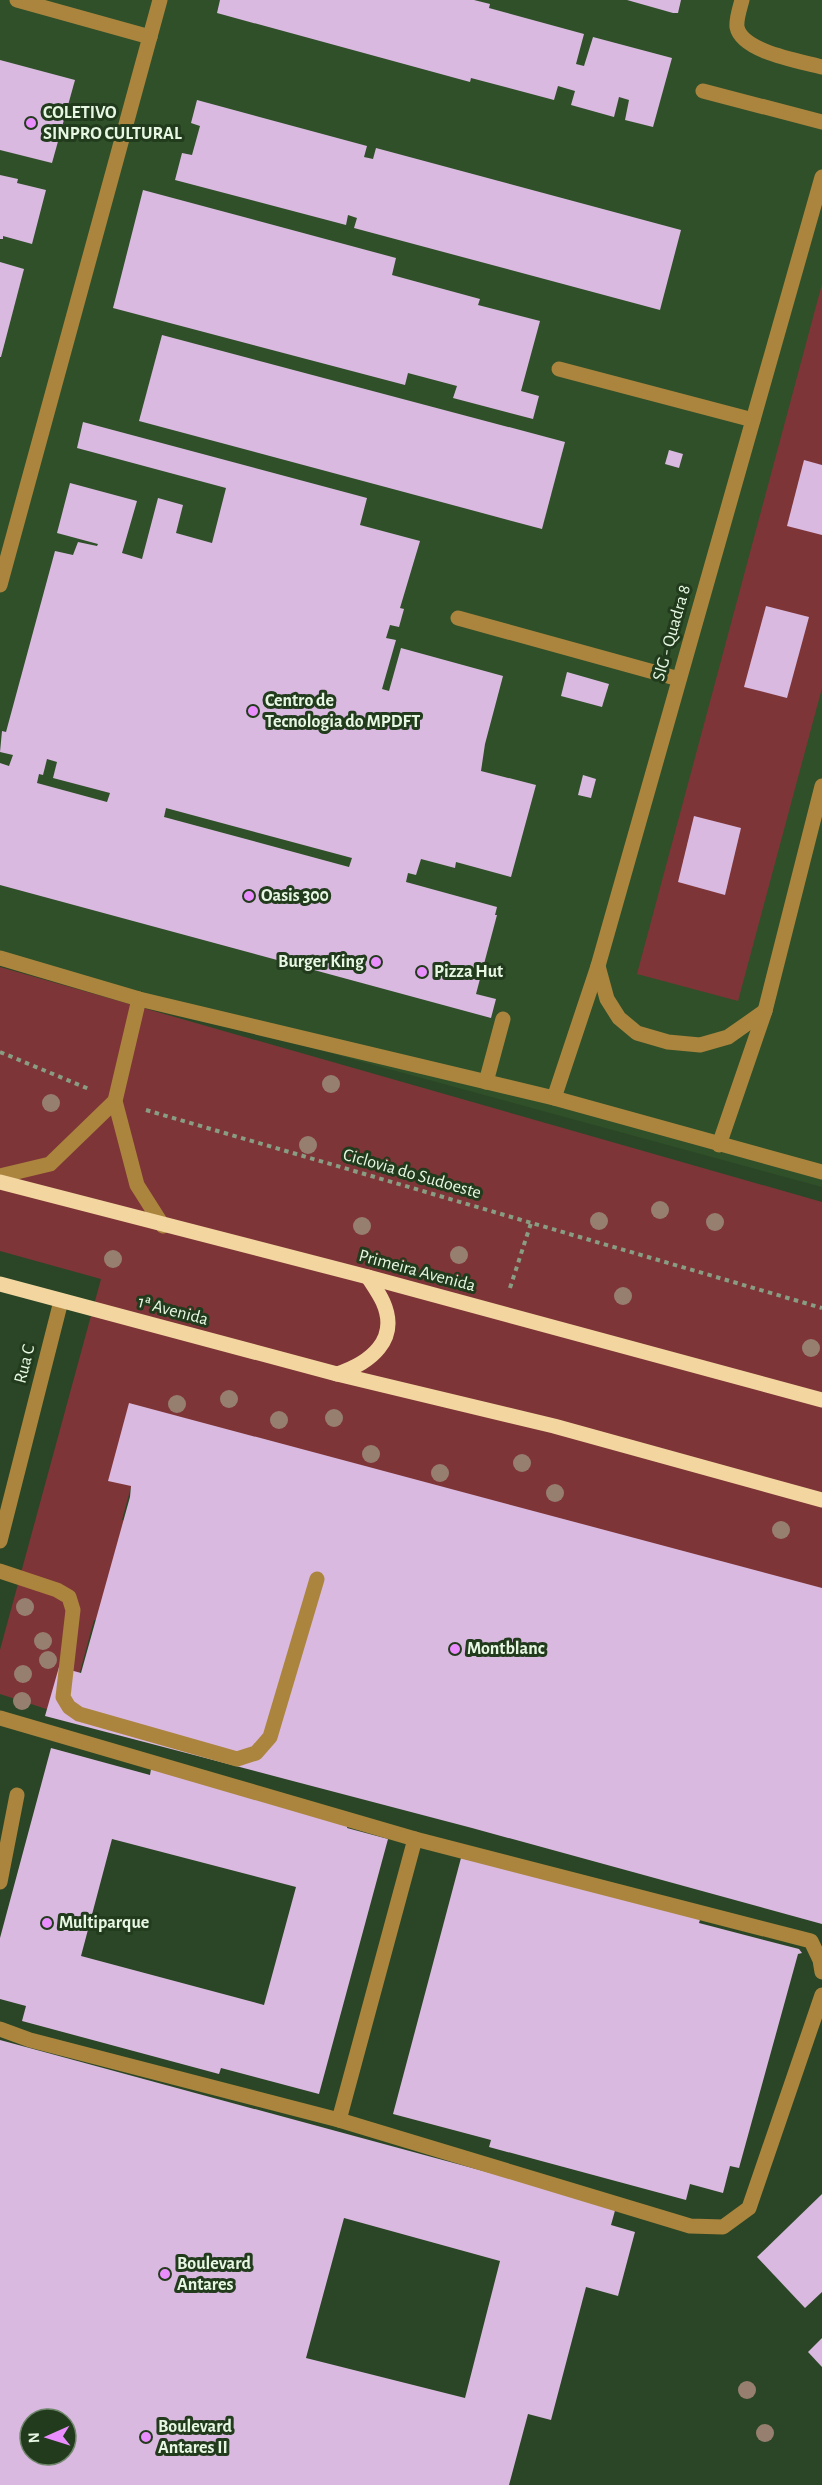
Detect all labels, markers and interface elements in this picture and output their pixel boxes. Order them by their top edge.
place label: COLETIVO SINPRO CULTURAL [43,104,182,143]
marker: COLETIVO SINPRO CULTURAL [24,116,38,130]
street label: SIG - Quadra 8 [650,583,694,683]
place label: Centro de Tecnologia do MPDFT [265,692,420,731]
marker: Centro de Tecnologia do MPDFT [246,704,260,718]
place label: Oasis 300 [261,887,329,905]
marker: Oasis 300 [242,889,256,903]
place label: Burger King [278,953,365,971]
marker: Burger King [369,955,383,969]
place label: Pizza Hut [434,963,503,981]
marker: Pizza Hut [415,965,429,979]
street label: Ciclovia do Sudoeste [341,1146,483,1202]
street label: Primeira Avenida [357,1247,477,1295]
street label: 1ª Avenida [136,1293,210,1329]
street label: Rua C [11,1343,39,1385]
place label: Montblanc [467,1640,545,1658]
marker: Montblanc [448,1642,462,1656]
place label: Multiparque [59,1914,149,1932]
marker: Multiparque [40,1916,54,1930]
place label: Boulevard Antares [177,2255,251,2294]
marker: Boulevard Antares [158,2267,172,2281]
north arrow [18,2407,78,2467]
place label: Boulevard Antares II [158,2418,232,2457]
marker: Boulevard Antares II [139,2430,153,2444]
text: N [26,2432,42,2444]

